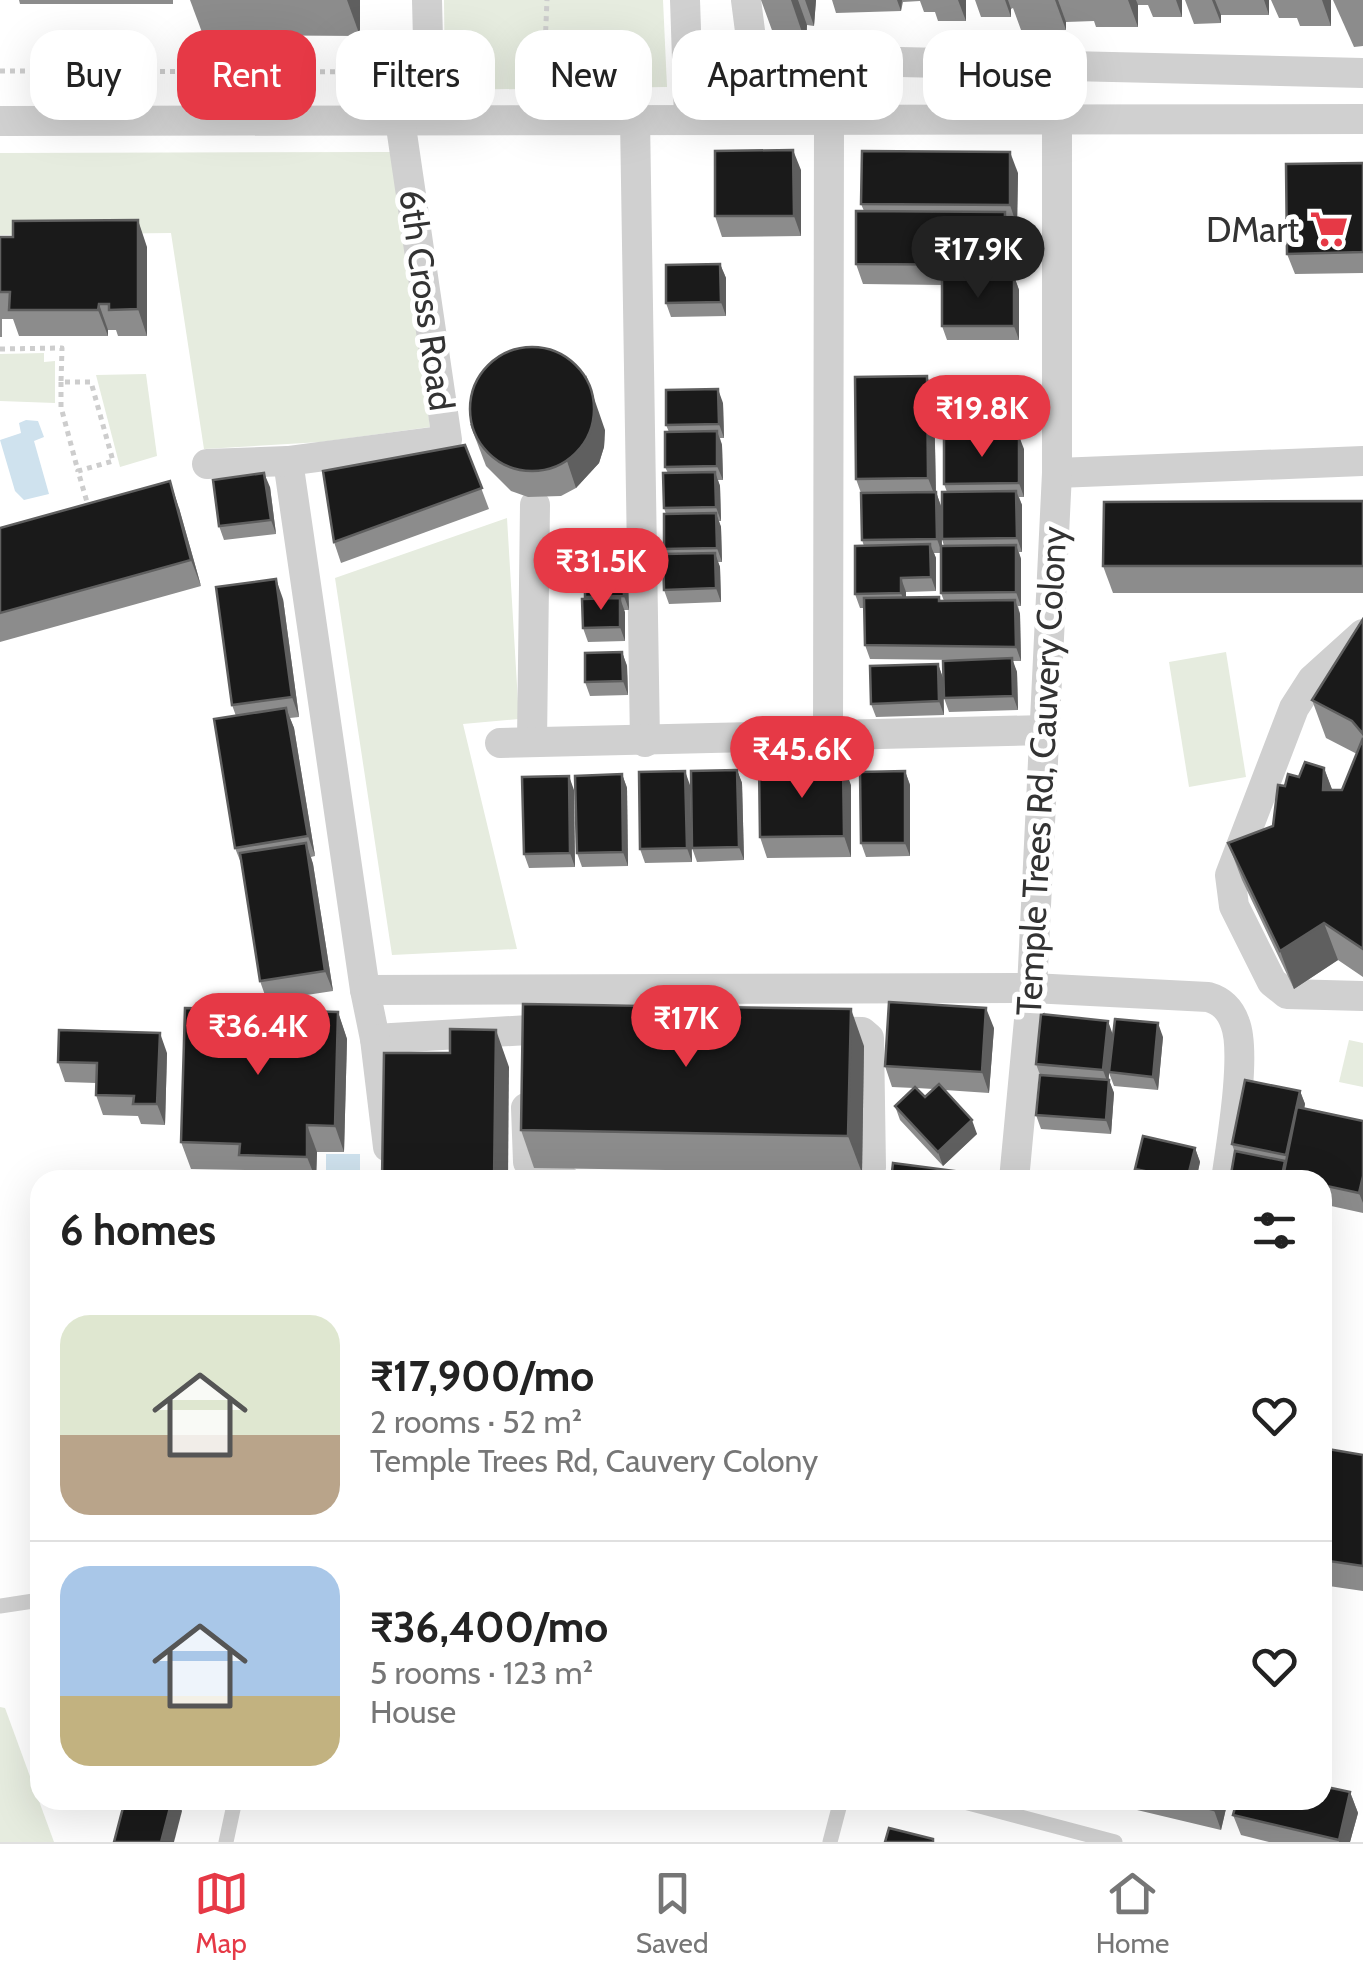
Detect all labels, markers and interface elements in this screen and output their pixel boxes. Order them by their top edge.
chip: Buy [30,30,157,120]
chip: Rent [177,30,316,120]
chip: Filters [336,30,495,120]
chip: New [515,30,652,120]
chip: Apartment [672,30,903,120]
chip: House [923,30,1087,120]
street label: 6th Cross Road [390,187,464,413]
place label: DMart [1206,208,1299,251]
supermarket icon: DMart [1308,208,1350,250]
pin: ₹17.9K [897,216,1059,301]
text: ₹17.9K [933,229,1023,268]
pin: ₹19.8K [901,375,1063,460]
text: ₹19.8K [935,388,1029,427]
street label: Temple Trees Rd, Cauvery Colony [1007,525,1075,1017]
pin: ₹31.5K [520,528,682,613]
text: ₹31.5K [556,541,646,580]
pin: ₹45.6K [721,716,883,801]
text: ₹45.6K [752,729,852,768]
pin: ₹17K [627,985,745,1070]
pin: ₹36.4K [177,993,339,1078]
text: ₹17K [653,998,719,1037]
text: ₹36.4K [208,1006,308,1045]
icon: filters [1247,1203,1302,1258]
text: 6 homes [60,1204,216,1256]
text: ₹17,900/mo [370,1350,594,1402]
icon: home [140,1355,260,1475]
icon: heart [1247,1388,1302,1443]
text: 2 rooms · 52 m² [370,1402,582,1441]
text: Temple Trees Rd, Cauvery Colony [370,1441,818,1480]
text: ₹36,400/mo [370,1601,608,1653]
icon: home [140,1606,260,1726]
icon: heart [1247,1639,1302,1694]
text: 5 rooms · 123 m² [370,1653,593,1692]
text: House [370,1692,456,1731]
tab: Map [194,1866,249,1960]
tab: Saved [636,1866,709,1960]
tab: Home [1096,1866,1169,1960]

